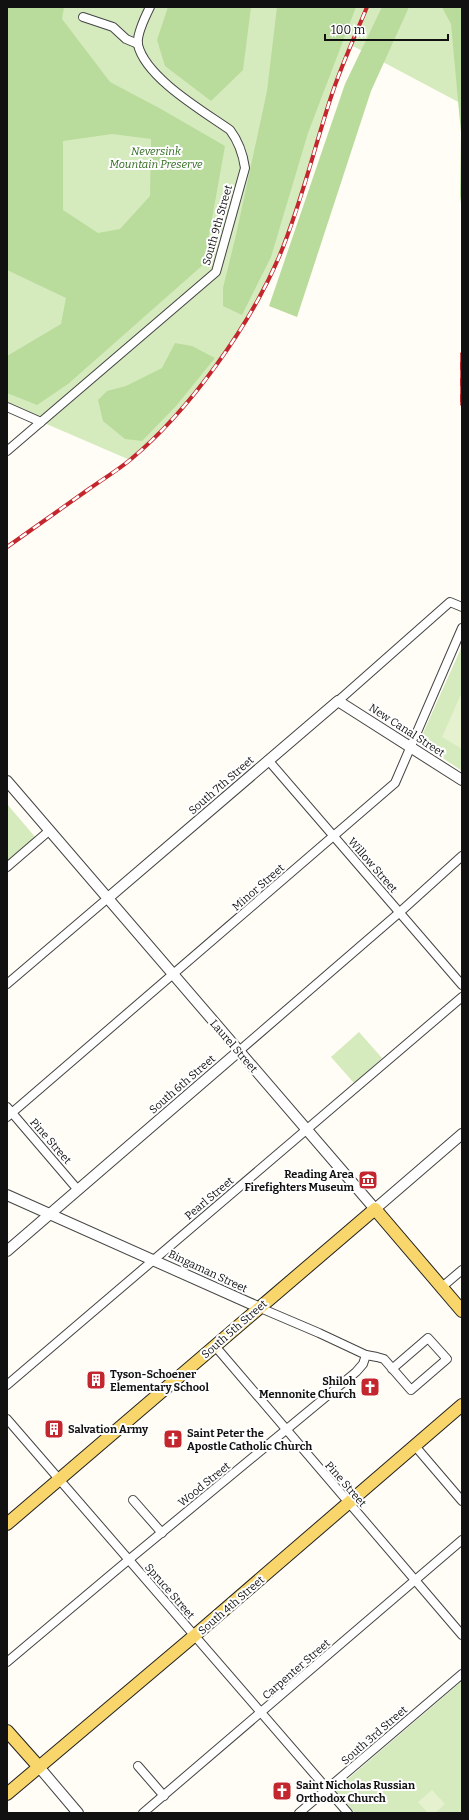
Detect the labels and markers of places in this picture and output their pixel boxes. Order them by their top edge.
place label: Reading Area Firefighters Museum [244,1168,355,1194]
museum icon: Reading Area Firefighters Museum [357,1169,379,1191]
place label: Tyson-Schoener Elementary School [110,1368,209,1394]
building icon: Tyson-Schoener Elementary School [85,1369,107,1391]
place label: Shiloh Mennonite Church [259,1375,356,1401]
church icon: Shiloh Mennonite Church [359,1376,381,1398]
building icon: Salvation Army [43,1418,65,1440]
place label: Salvation Army [68,1423,149,1436]
place label: Saint Peter the Apostle Catholic Church [187,1427,312,1453]
church icon: Saint Peter the Apostle Catholic Church [162,1428,184,1450]
place label: Saint Nicholas Russian Orthodox Church [296,1779,415,1805]
church icon: Saint Nicholas Russian Orthodox Church [271,1780,293,1802]

